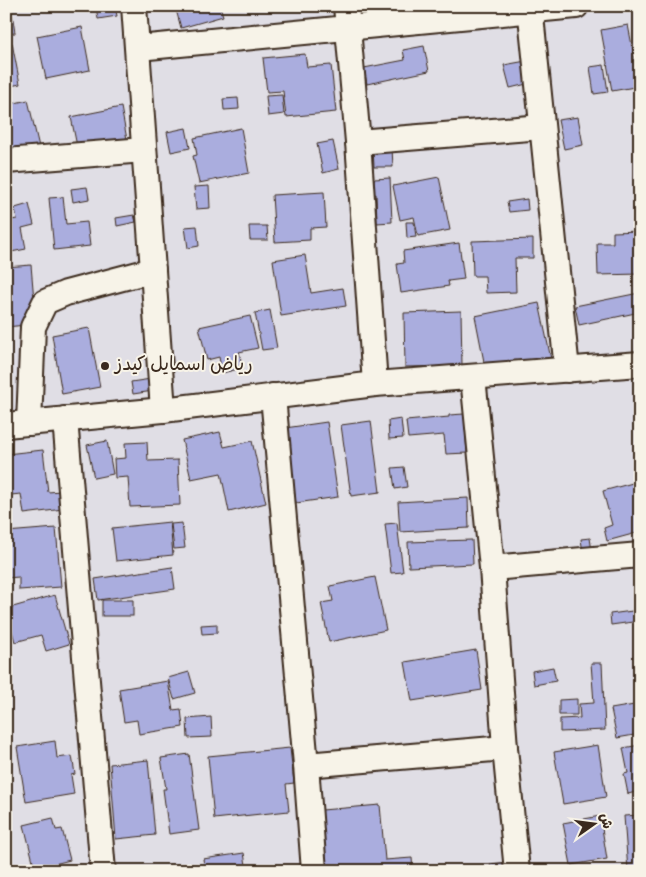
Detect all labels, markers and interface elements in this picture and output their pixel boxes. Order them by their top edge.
place label: رياض اسمايل كيدز [113,355,253,378]
marker: رياض اسمايل كيدز [99,360,111,372]
north arrow [568,800,618,850]
text: ش [594,812,614,831]

